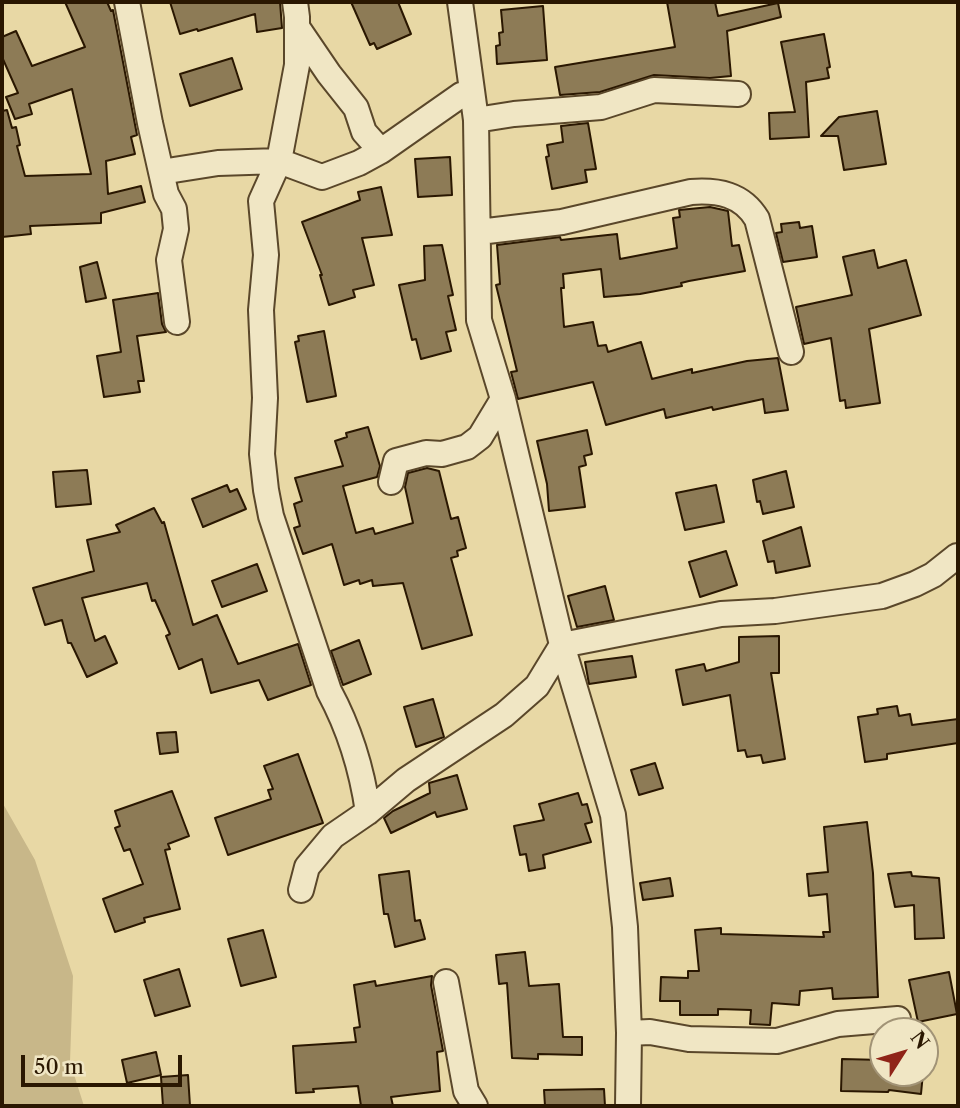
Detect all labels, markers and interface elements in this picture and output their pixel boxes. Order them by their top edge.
north arrow [869,1017,939,1087]
text: N [905,1027,934,1054]
scale bar [24,1042,186,1086]
text: 50 m [34,1054,84,1079]

